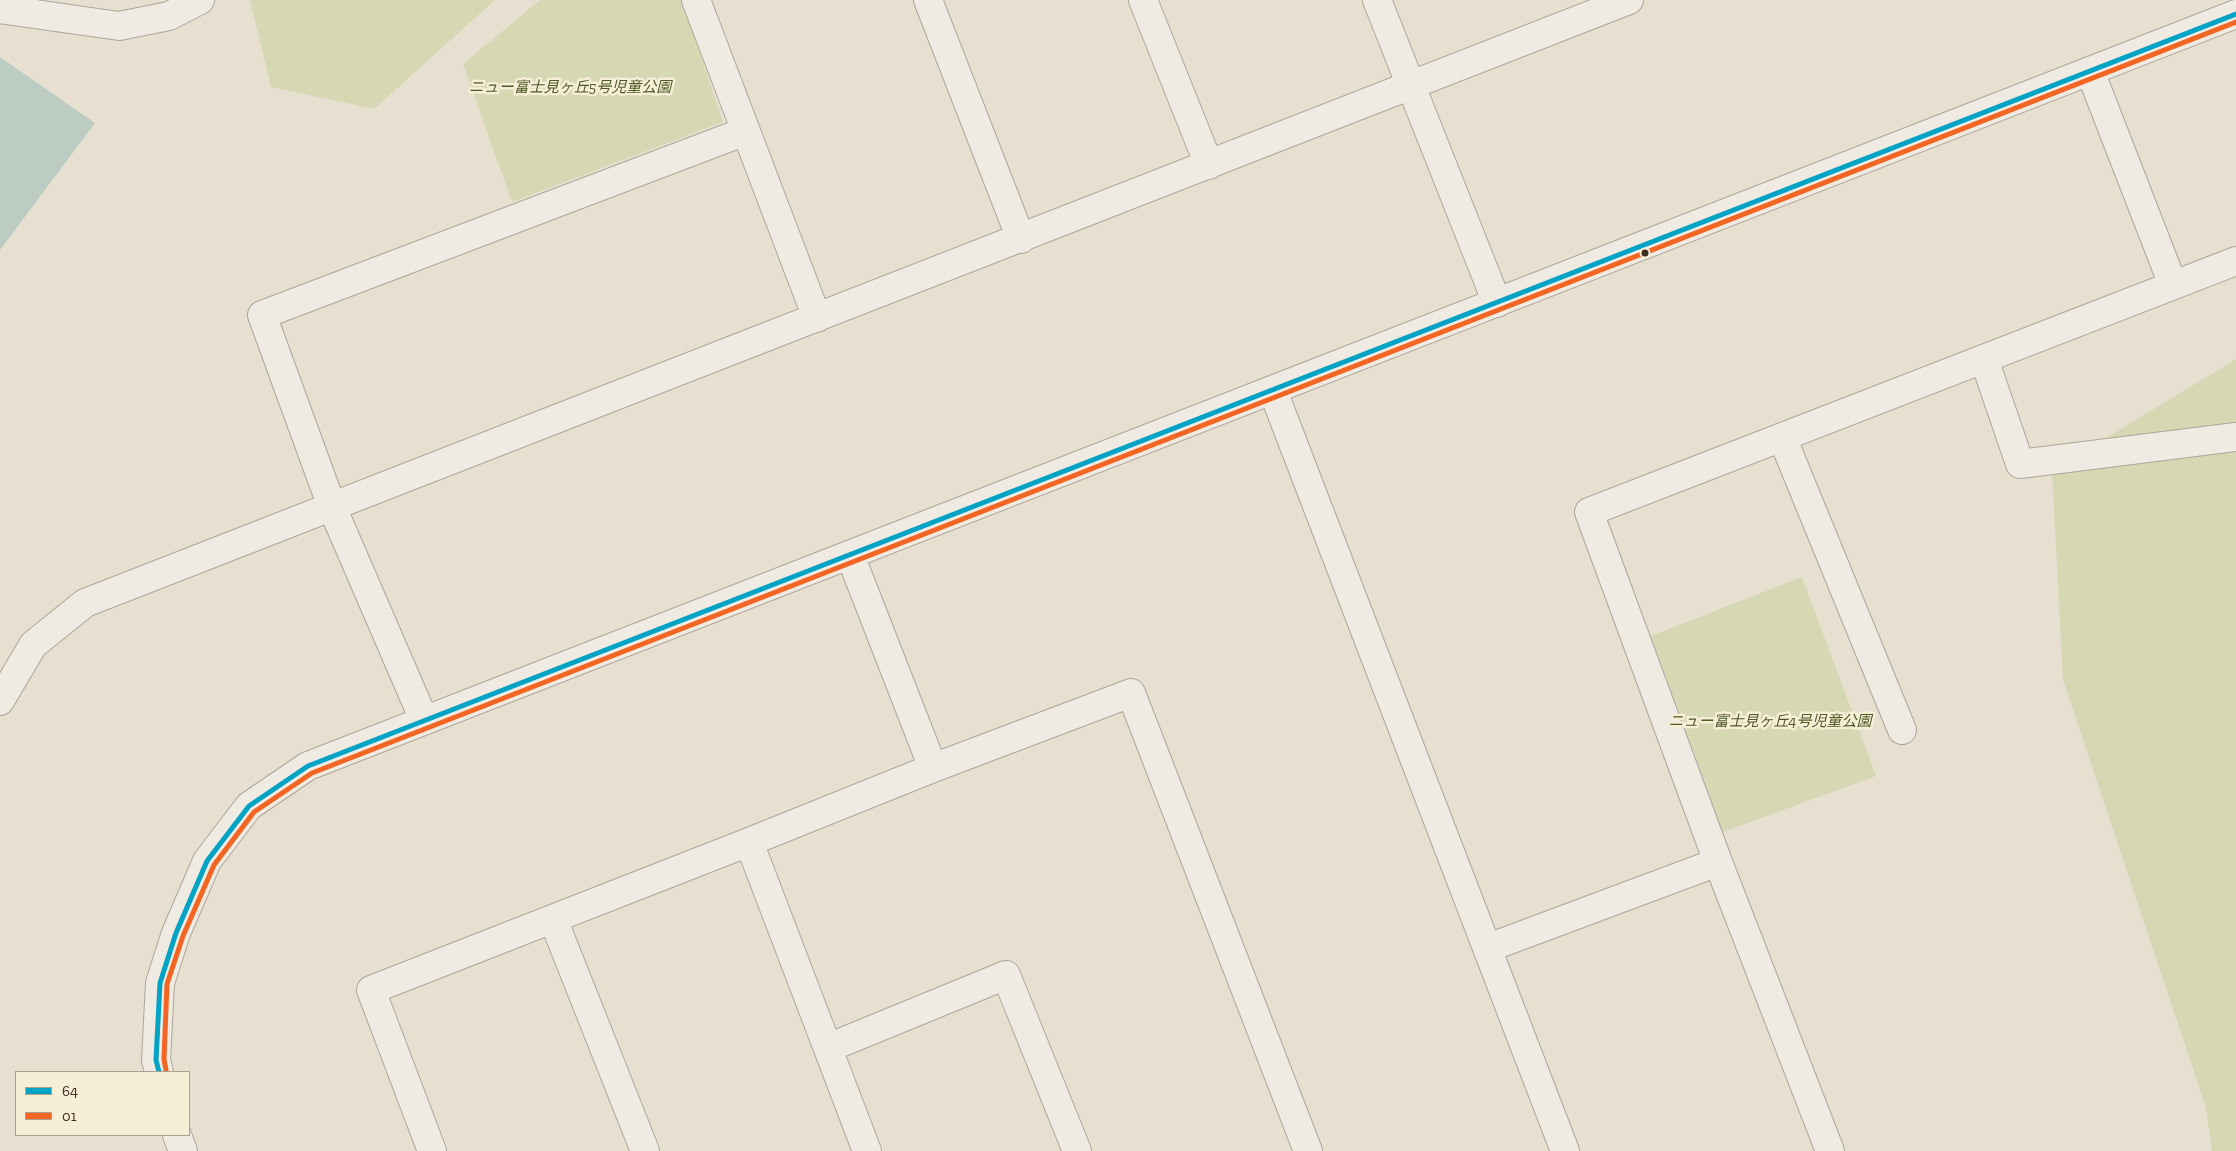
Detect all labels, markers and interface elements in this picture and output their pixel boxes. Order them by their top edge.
park label: ニュー富士見ヶ丘5号児童公園 [469,79,671,97]
unlabelled marker [1640,248,1650,258]
park label: ニュー富士見ヶ丘4号児童公園 [1669,713,1871,731]
legend [15,1071,190,1136]
text: 64 [62,1082,78,1100]
text: 01 [62,1107,76,1125]

